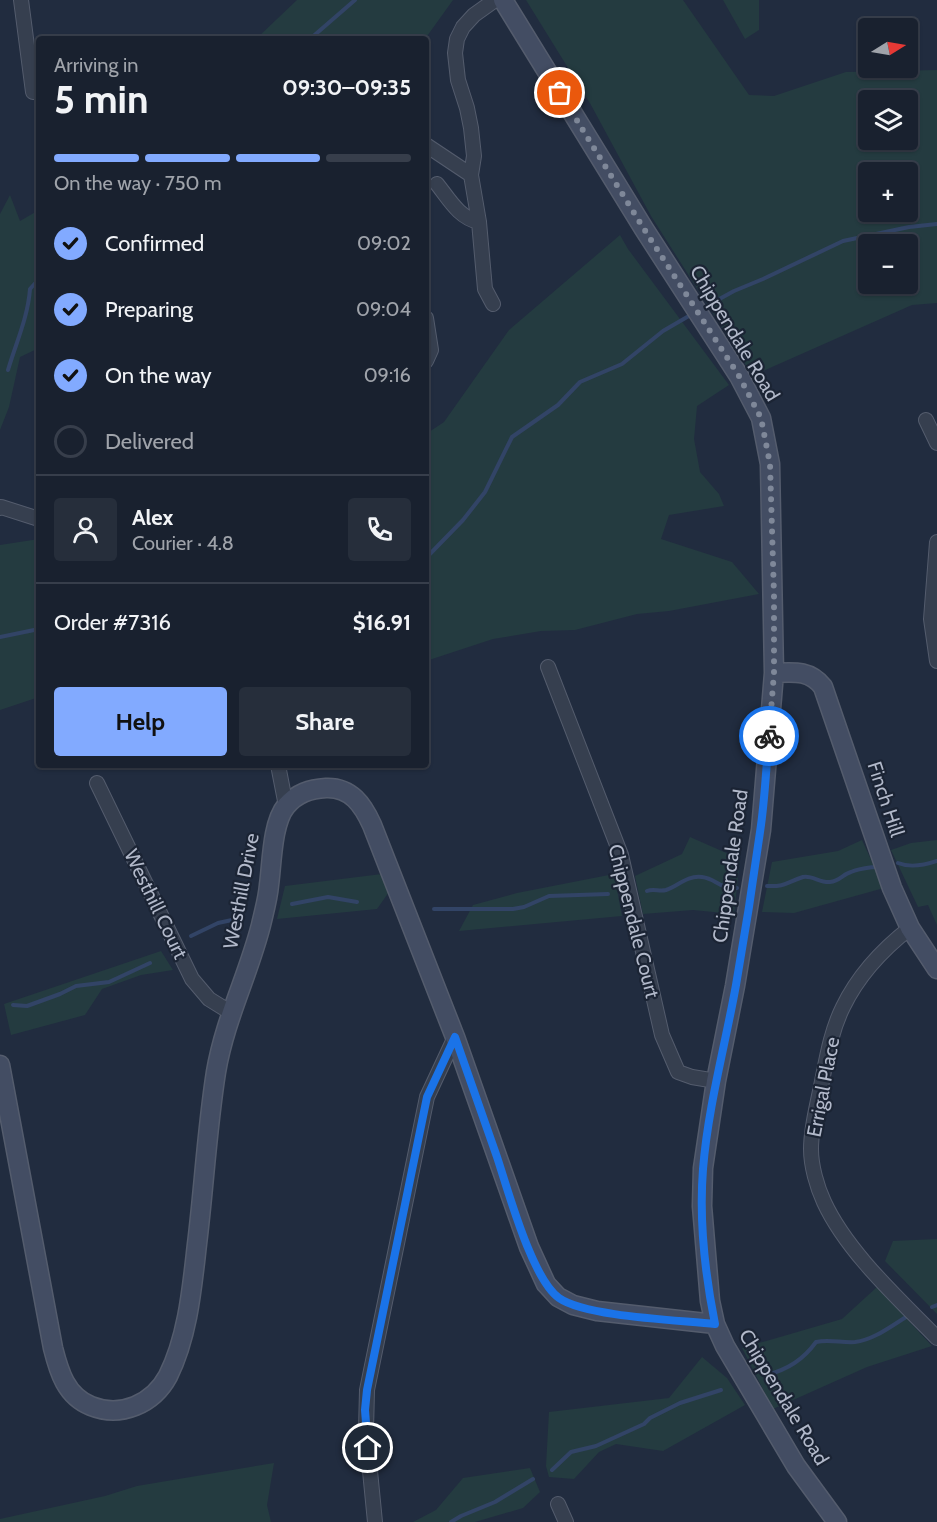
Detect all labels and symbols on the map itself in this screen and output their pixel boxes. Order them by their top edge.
north arrow [858,18,918,78]
pin [534,67,585,118]
street label: Chippendale Road [685,261,785,405]
courier [739,706,799,766]
street label: Finch Hill [863,758,910,840]
street label: Chippendale Road [707,788,753,944]
street label: Westhill Drive [218,831,264,951]
street label: Chippendale Court [603,842,665,1001]
street label: Westhill Court [119,845,193,963]
street label: Errigal Place [802,1035,844,1139]
street label: Chippendale Road [734,1325,834,1469]
pin [342,1422,393,1473]

